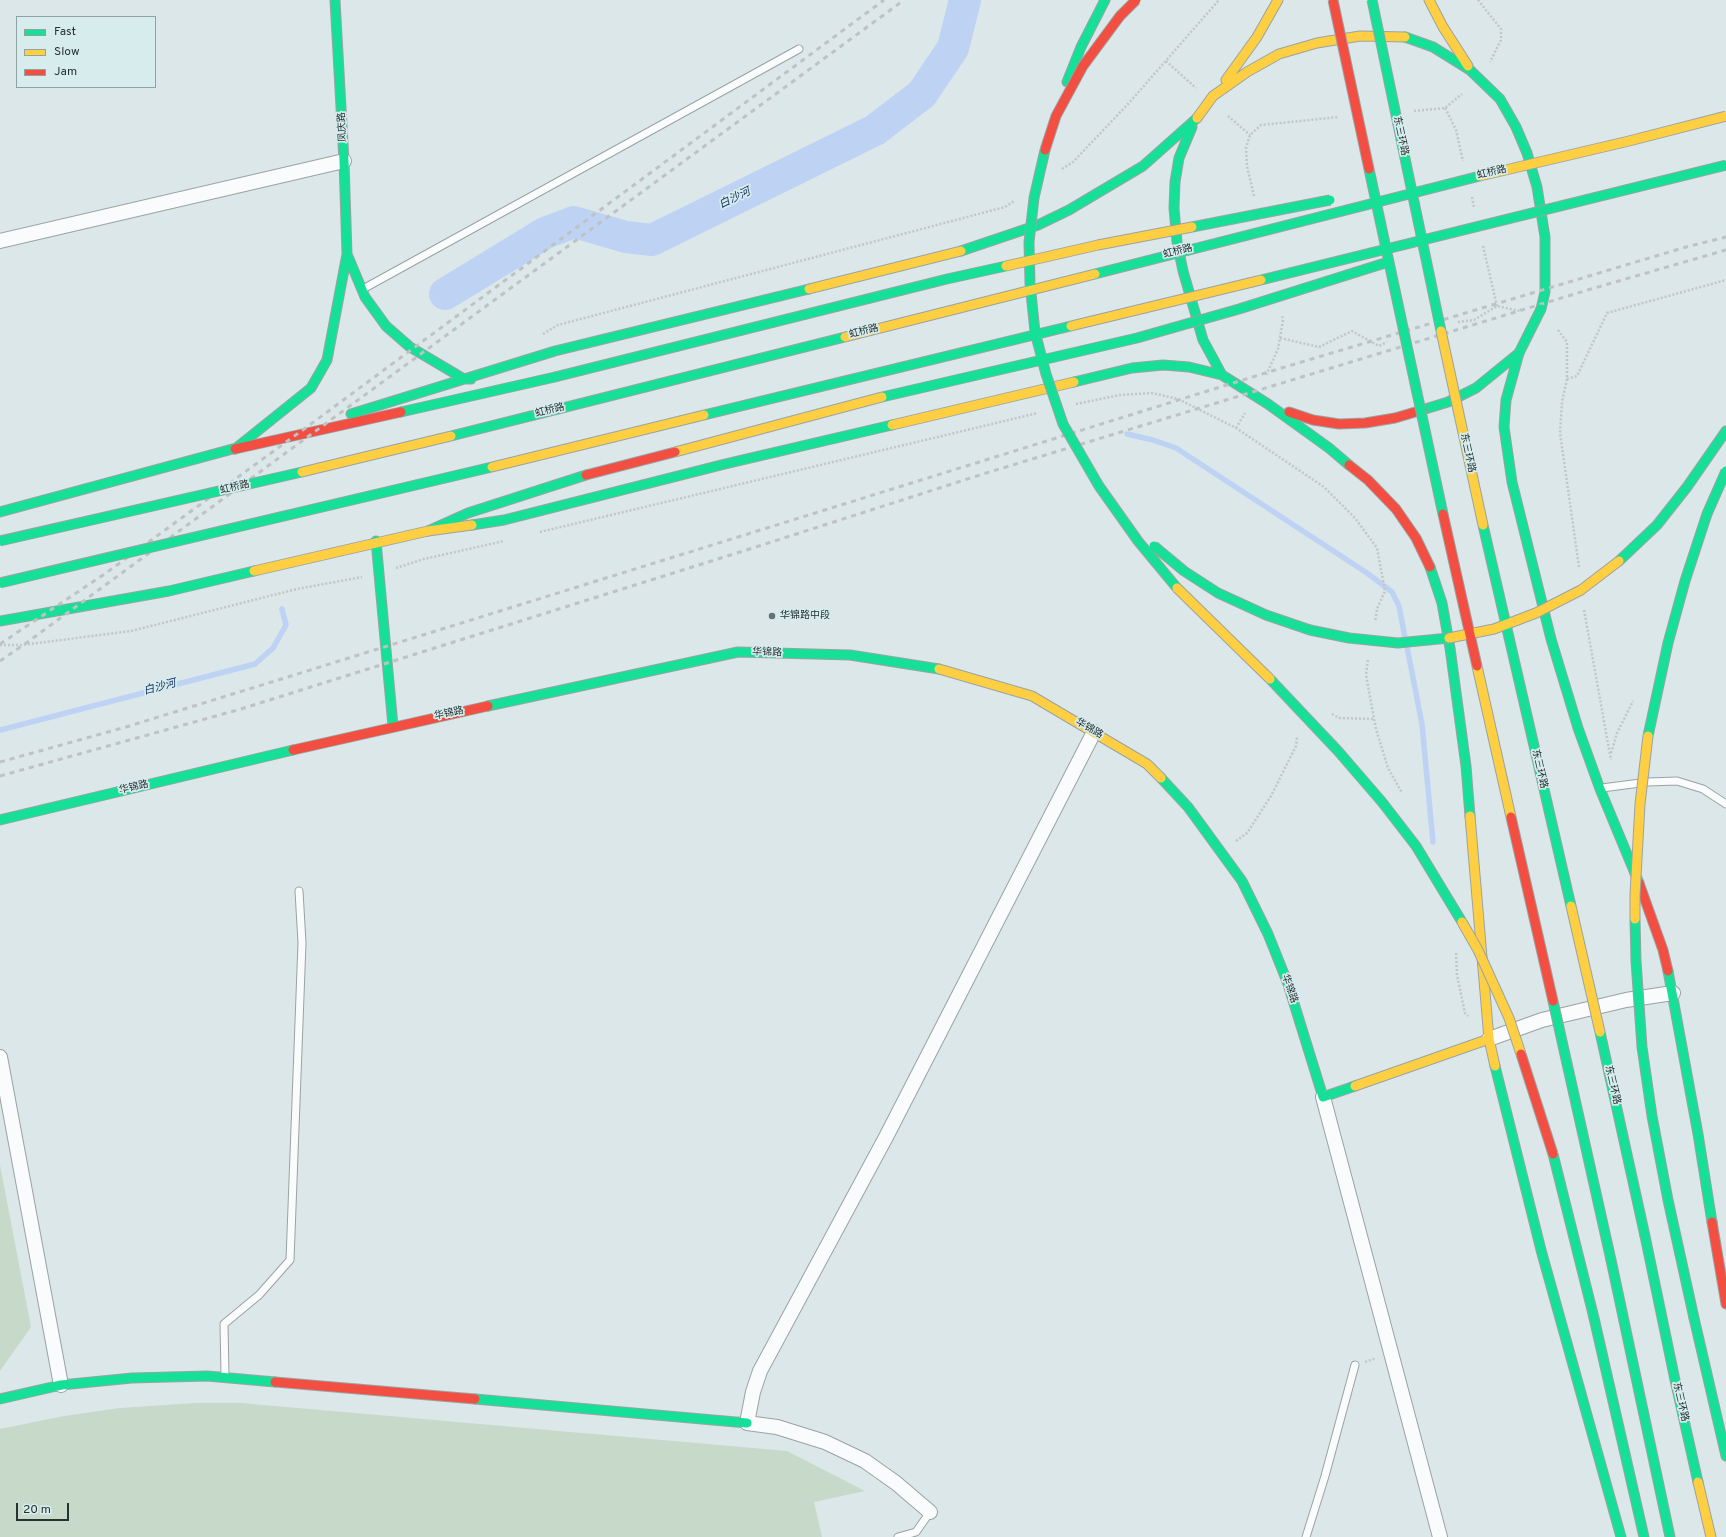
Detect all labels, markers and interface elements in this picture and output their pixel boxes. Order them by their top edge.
legend [16,16,156,88]
text: Fast [54,24,76,40]
text: Slow [54,44,80,60]
text: Jam [54,64,77,80]
street label: 凤庆路 [336,112,350,142]
street label: 东三环路 [1390,115,1410,157]
street label: 虹桥路 [1476,164,1508,182]
water label: 白沙河 [717,186,753,212]
street label: 虹桥路 [1162,243,1194,261]
street label: 虹桥路 [848,323,880,341]
street label: 虹桥路 [534,402,566,420]
street label: 东三环路 [1457,432,1477,474]
street label: 虹桥路 [219,479,251,497]
place label: 华锦路中段 [780,610,830,622]
marker: 华锦路中段 [767,611,777,621]
street label: 华锦路 [752,646,782,660]
water label: 白沙河 [142,677,178,699]
street label: 华锦路 [433,705,465,723]
street label: 华锦路 [1073,716,1105,742]
street label: 东三环路 [1529,748,1549,790]
street label: 华锦路 [118,779,150,797]
street label: 华锦路 [1278,973,1300,1005]
street label: 东三环路 [1602,1064,1622,1106]
street label: 东三环路 [1670,1381,1690,1423]
scale bar [18,1495,71,1521]
text: 20 m [23,1502,51,1518]

